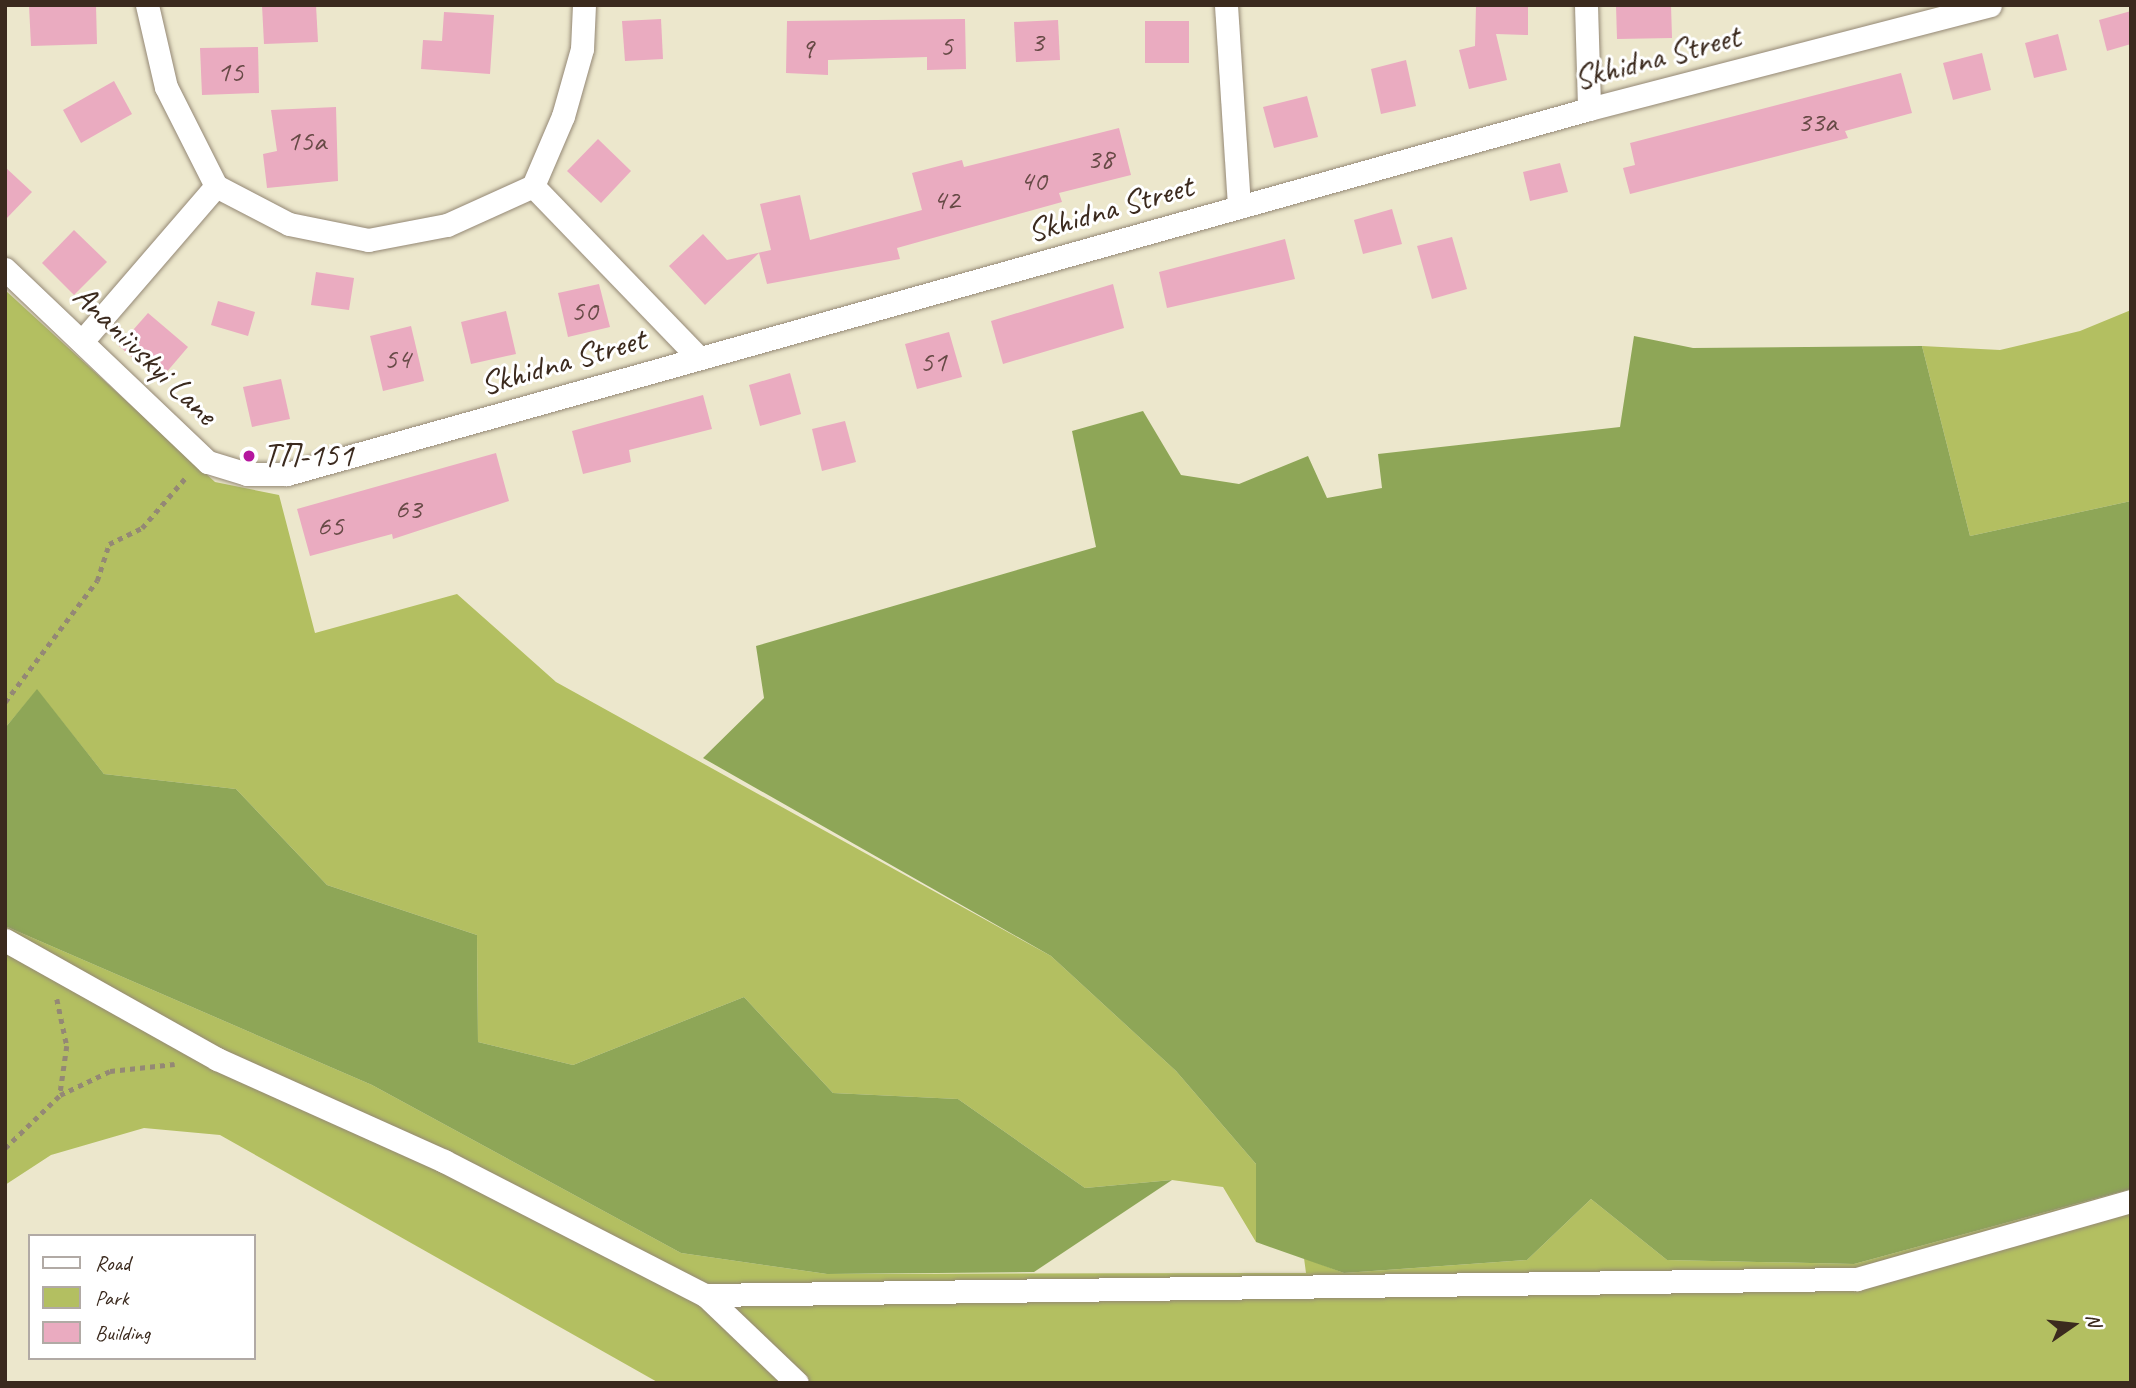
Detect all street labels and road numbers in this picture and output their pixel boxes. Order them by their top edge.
street label: Skhidna Street [1570,17,1744,99]
street label: Skhidna Street [1023,166,1197,252]
street label: Ananiivskyi Lane [64,276,226,434]
street label: Skhidna Street [476,319,650,405]

